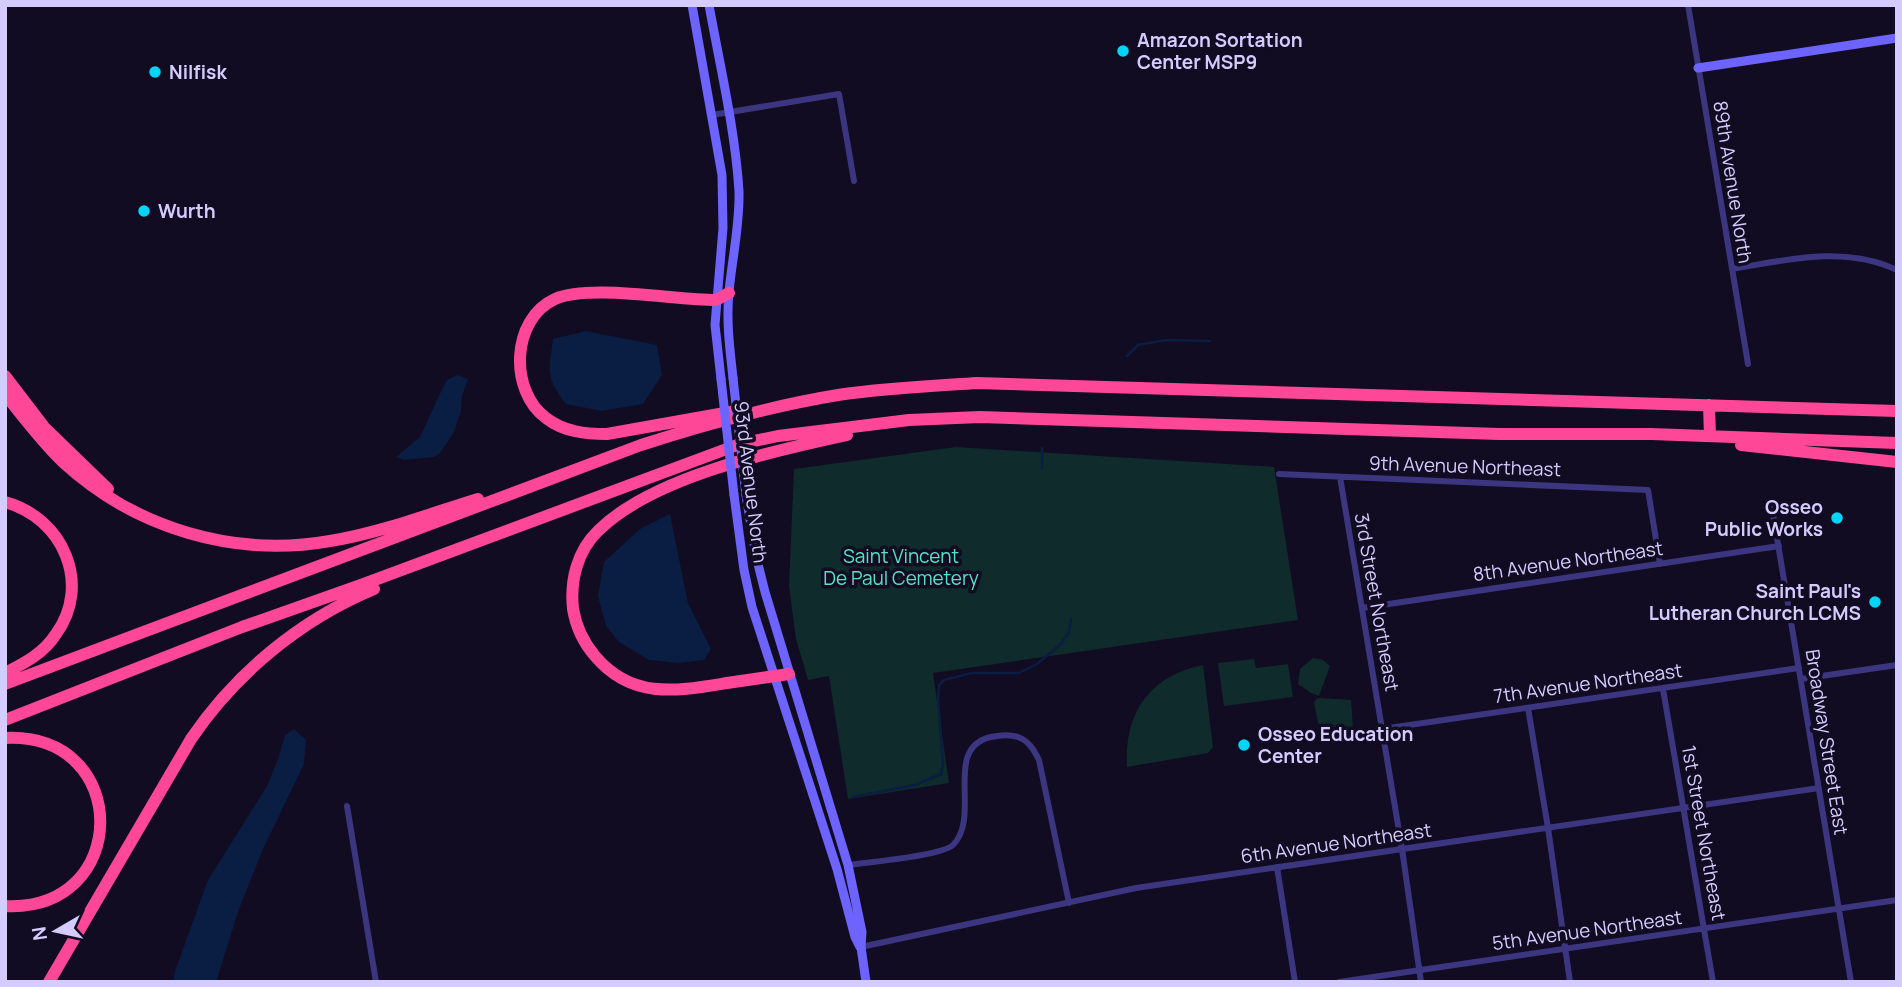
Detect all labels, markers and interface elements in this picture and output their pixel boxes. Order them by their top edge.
place label: Amazon Sortation Center MSP9 [1137,27,1303,75]
marker: Amazon Sortation Center MSP9 [1115,43,1131,59]
place label: Nilfisk [169,59,227,85]
marker: Nilfisk [147,64,163,80]
street label: 89th Avenue North [1707,99,1759,265]
place label: Wurth [158,198,216,224]
marker: Wurth [136,203,152,219]
street label: 93rd Avenue North [728,400,774,564]
street label: 9th Avenue Northeast [1368,450,1562,482]
place label: Osseo Public Works [1705,494,1823,542]
marker: Osseo Public Works [1829,510,1845,526]
street label: 3rd Street Northeast [1348,511,1406,693]
street label: 8th Avenue Northeast [1471,535,1665,587]
park label: Saint Vincent De Paul Cemetery [823,543,979,591]
place label: Saint Paul's Lutheran Church LCMS [1649,578,1861,626]
marker: Saint Paul's Lutheran Church LCMS [1867,594,1883,610]
street label: Broadway Street East [1799,647,1855,837]
street label: 7th Avenue Northeast [1492,657,1684,709]
place label: Osseo Education Center [1258,721,1413,769]
marker: Osseo Education Center [1236,737,1252,753]
street label: 1st Street Northeast [1676,743,1732,923]
street label: 6th Avenue Northeast [1239,817,1433,869]
north arrow [21,896,91,966]
street label: 5th Avenue Northeast [1490,904,1684,956]
text: N [25,925,53,942]

